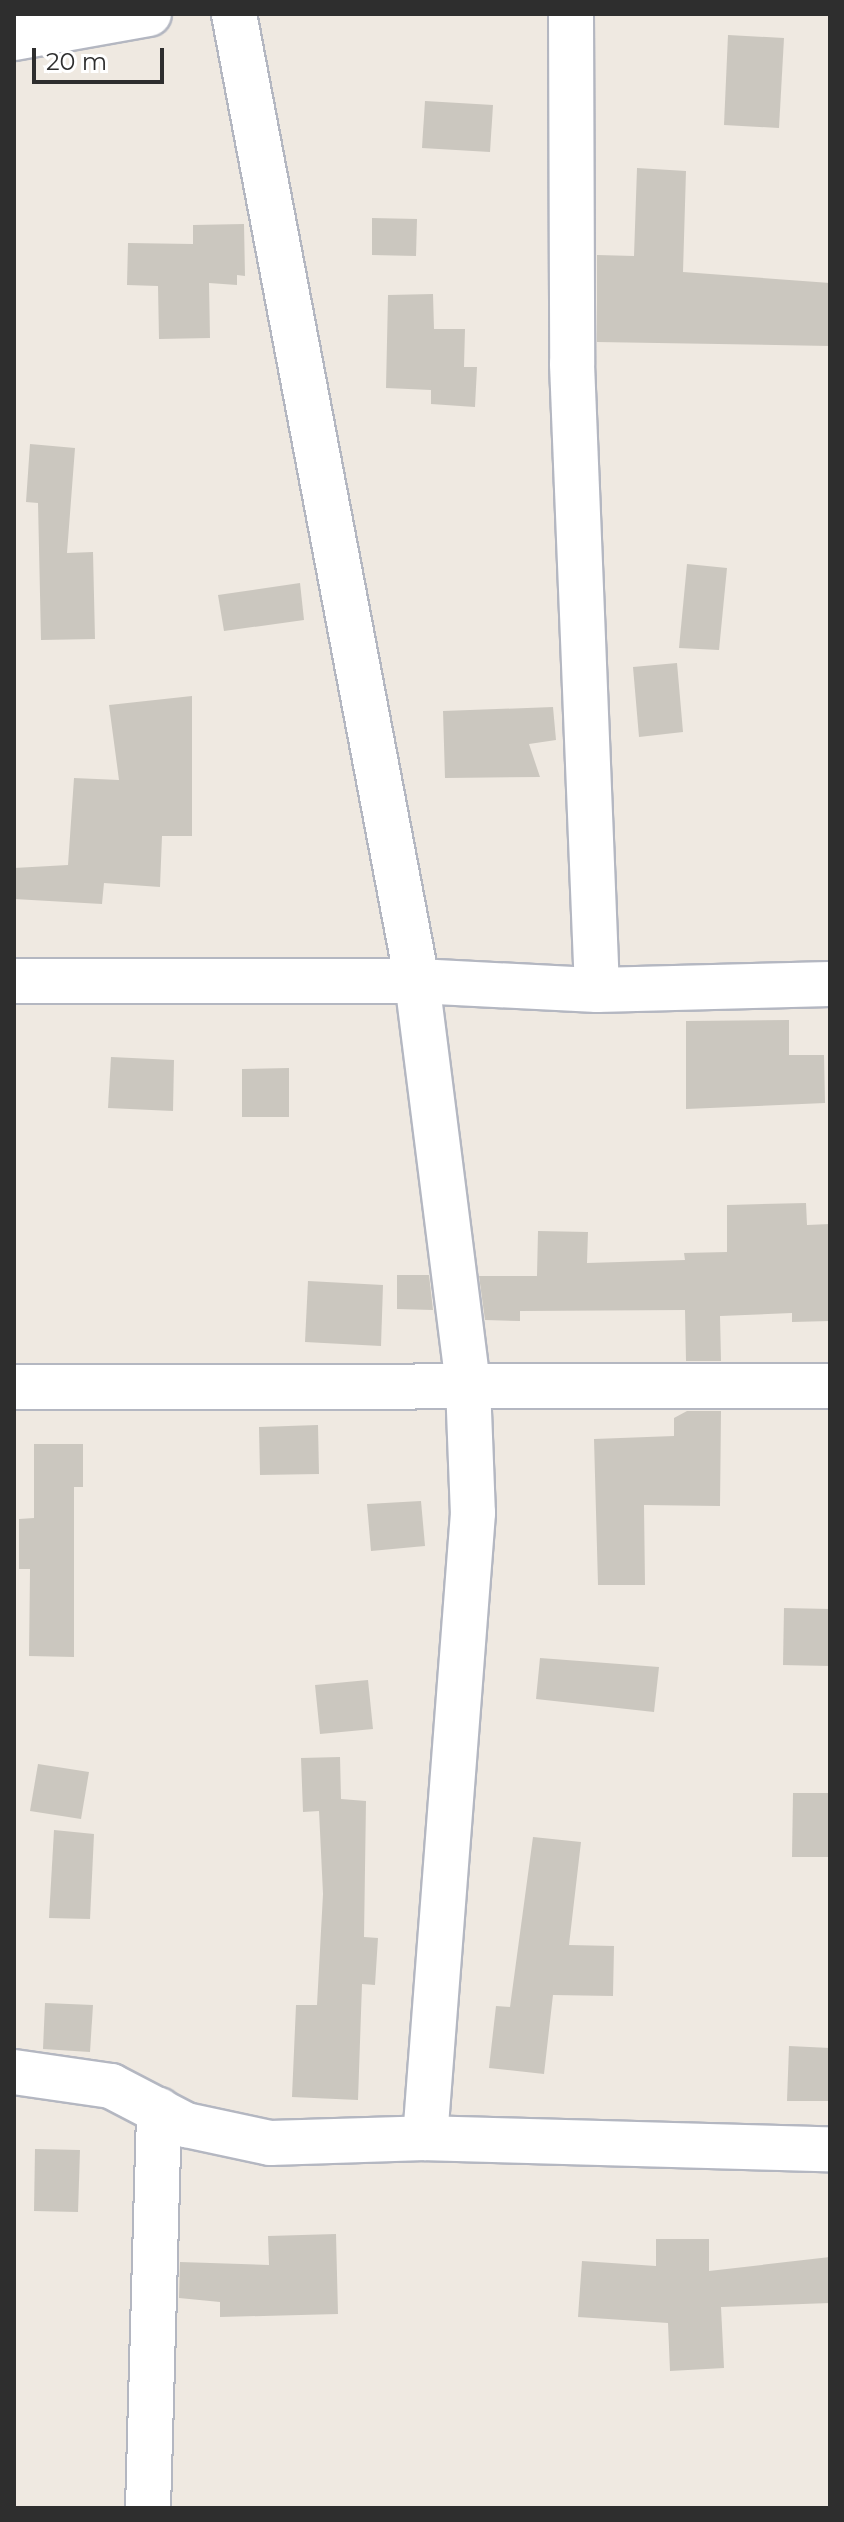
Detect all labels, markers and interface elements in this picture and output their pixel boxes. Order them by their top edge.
scale bar [36,32,168,82]
text: 20 m [46,47,107,76]

